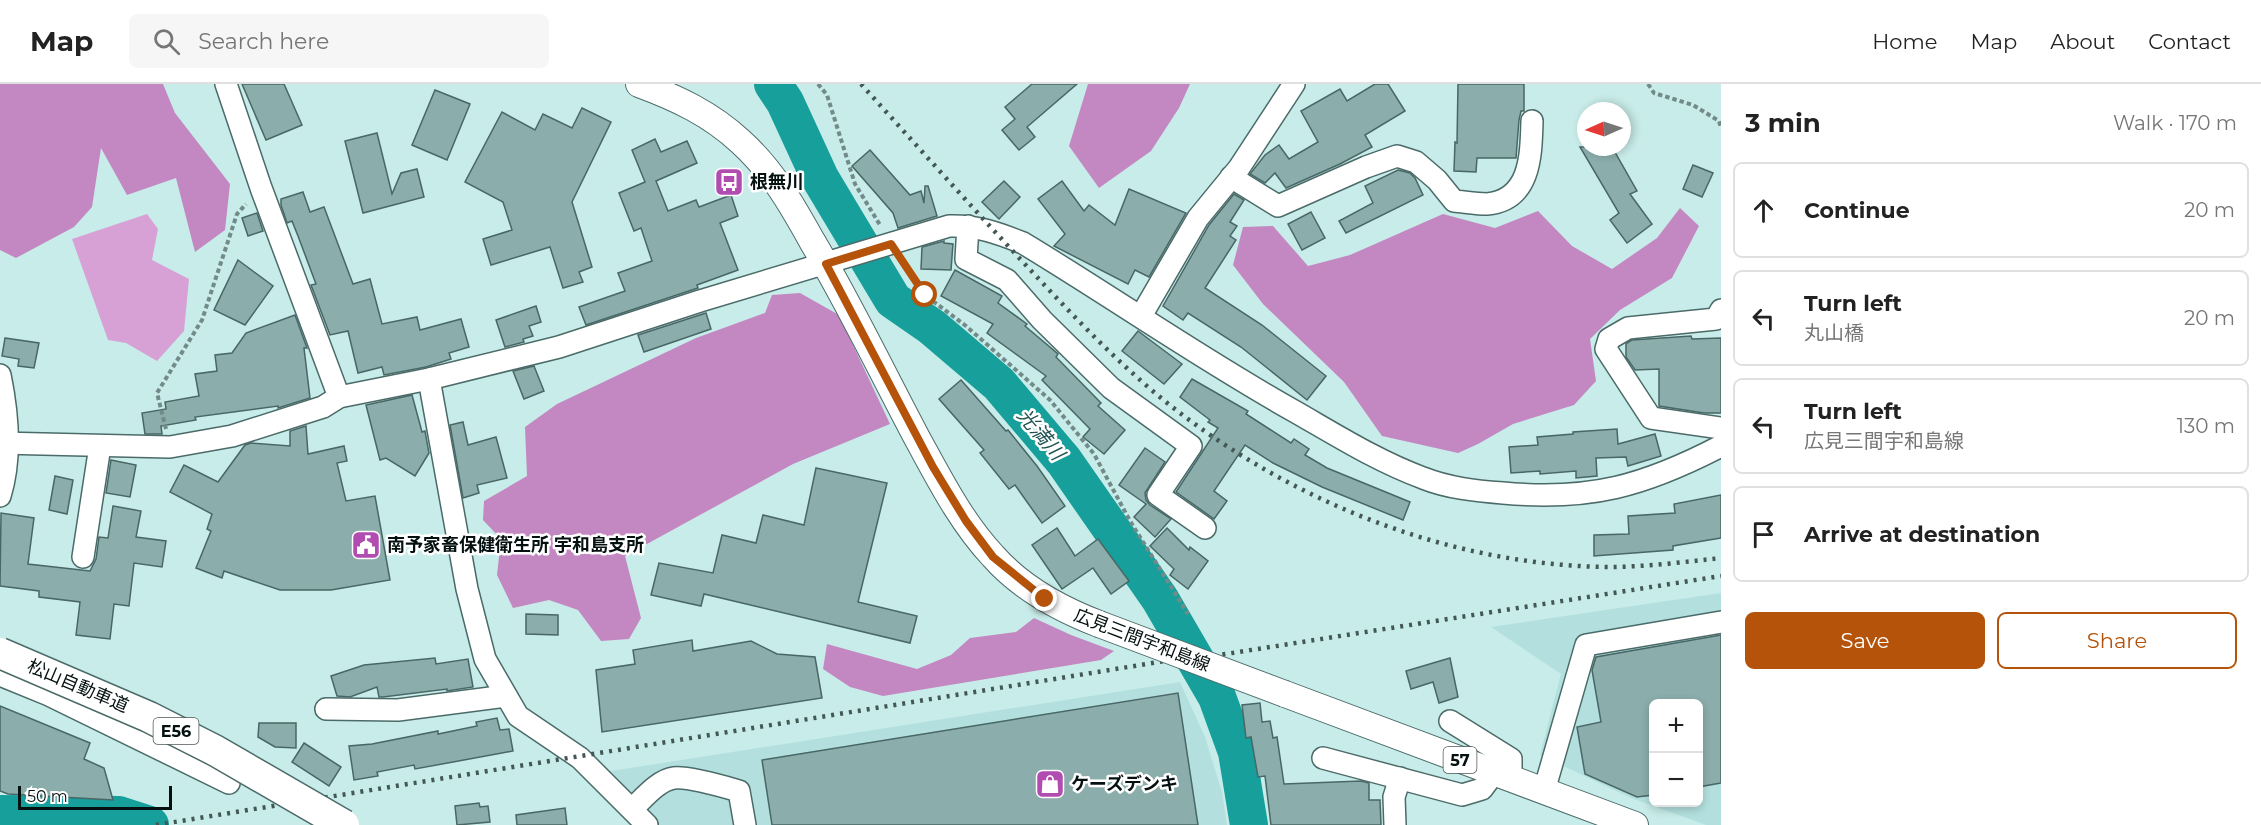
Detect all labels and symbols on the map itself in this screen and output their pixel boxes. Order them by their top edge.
north arrow [1577,102,1631,156]
bus stop icon: 根無川 [713,166,745,198]
place label: 根無川 [750,171,804,193]
route start [911,281,937,307]
water label: 光満川 [1013,403,1071,466]
public building icon: 南予家畜保健衛生所 宇和島支所 [350,529,382,561]
place label: 南予家畜保健衛生所 宇和島支所 [387,534,644,556]
route end [1031,585,1057,611]
street label: 広見三間宇和島線 [1071,604,1213,676]
street label: 松山自動車道 [24,655,132,717]
road number: E56 [154,718,198,744]
road number: 57 [1444,747,1476,773]
shop icon: ケーズデンキ [1034,768,1066,800]
place label: ケーズデンキ [1071,773,1178,795]
scale bar [18,783,172,810]

